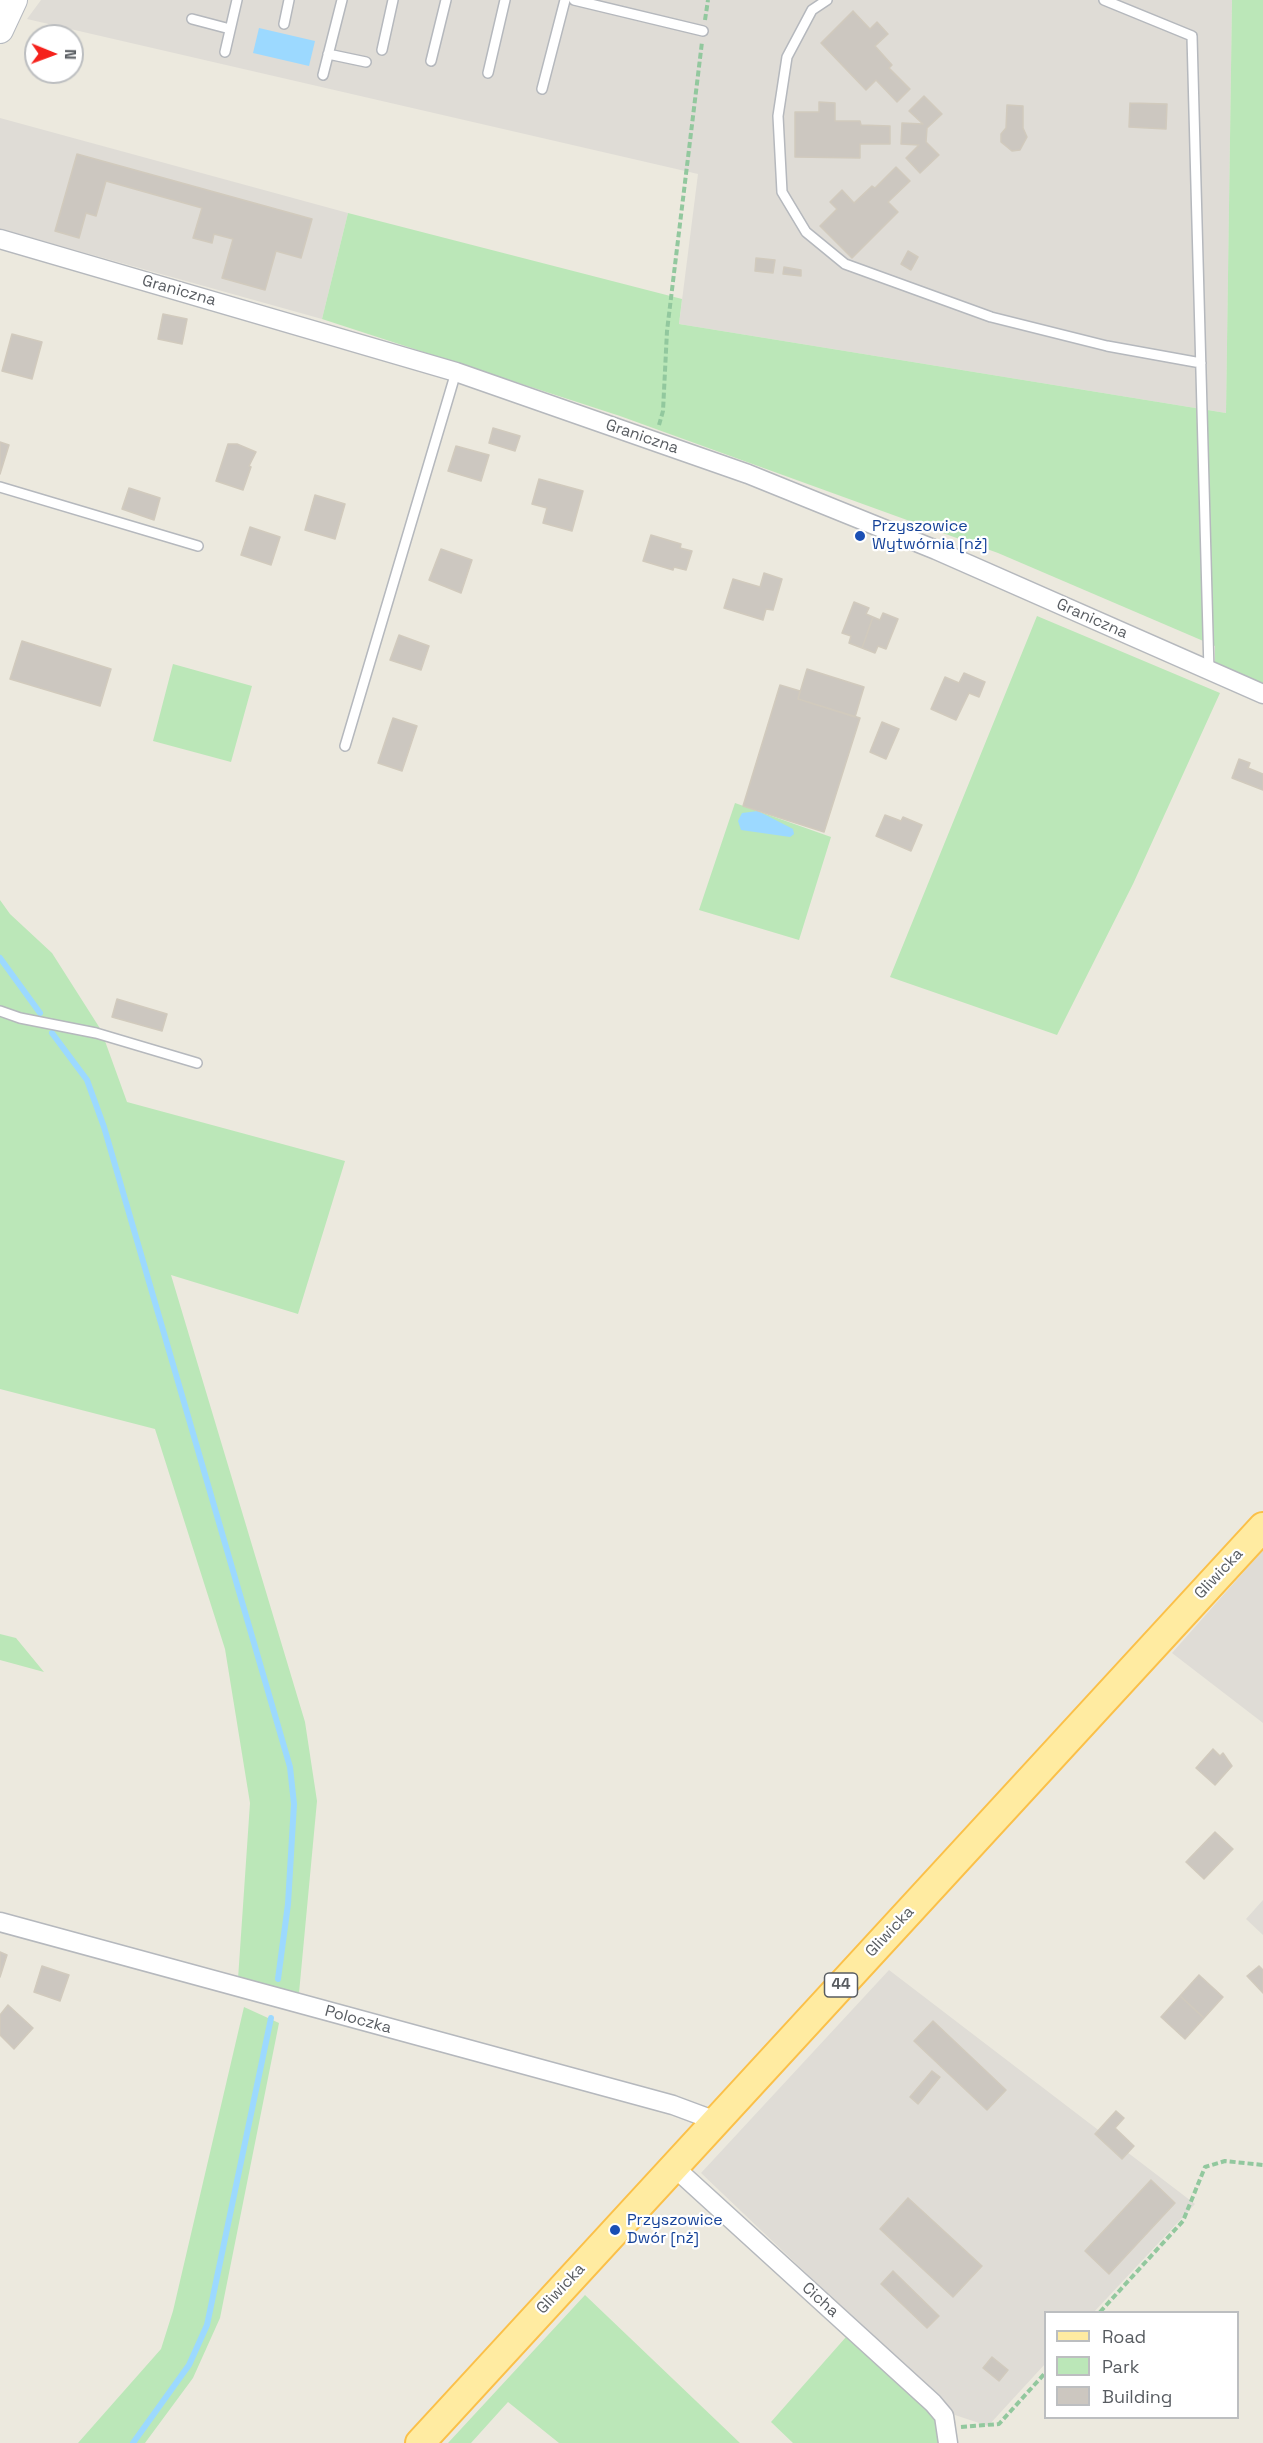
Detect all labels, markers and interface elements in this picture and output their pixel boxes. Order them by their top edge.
north arrow [24,24,84,84]
text: N [60,49,81,60]
street label: Graniczna [140,271,218,311]
street label: Graniczna [603,416,681,458]
place label: Przyszowice Wytwórnia [nż] [872,517,988,555]
marker: Przyszowice Wytwórnia [nż] [853,529,867,543]
street label: Graniczna [1053,595,1131,643]
street label: Gliwicka [1191,1545,1247,1603]
street label: Gliwicka [862,1903,918,1961]
road number: 44 [824,1973,858,1997]
street label: Poloczka [323,2002,393,2038]
place label: Przyszowice Dwór [nż] [627,2211,723,2249]
marker: Przyszowice Dwór [nż] [608,2223,622,2237]
street label: Gliwicka [533,2260,589,2318]
street label: Cicha [798,2279,842,2321]
legend [1044,2311,1239,2419]
text: Road [1102,2325,1146,2348]
text: Park [1102,2355,1139,2378]
text: Building [1102,2385,1172,2408]

